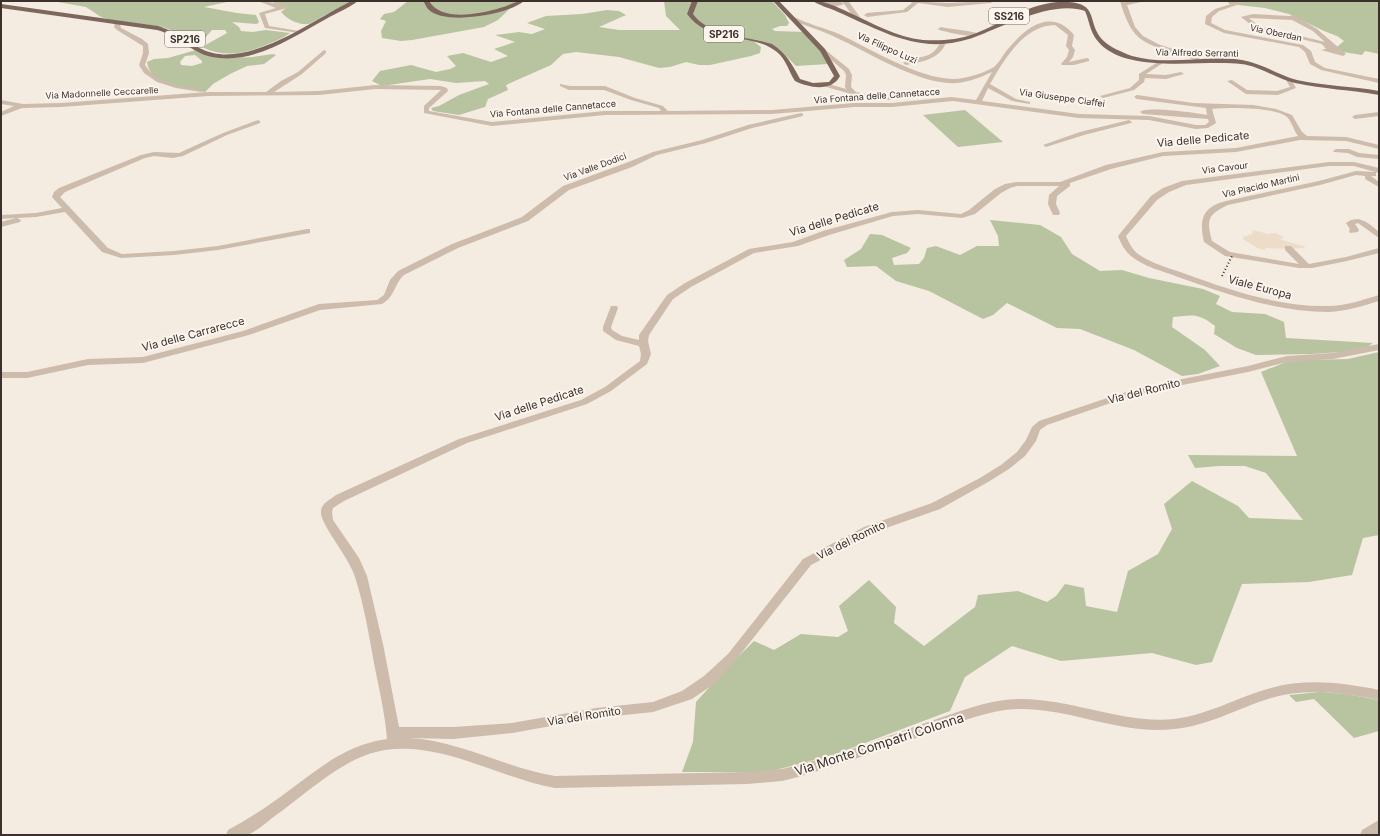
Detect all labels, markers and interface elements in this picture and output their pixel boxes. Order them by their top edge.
road number: SS216 [989,8,1029,24]
street label: Via Oberdan [1249,22,1303,43]
road number: SP216 [704,26,744,42]
street label: Via Filippo Luzi [856,29,919,66]
road number: SP216 [165,31,205,47]
street label: Via Alfredo Serranti [1155,46,1239,59]
street label: Via Madonnelle Ceccarelle [45,84,159,101]
street label: Via Fontana delle Cannetacce [813,86,940,105]
street label: Via Giuseppe Ciaffei [1019,86,1106,109]
street label: Via Fontana delle Cannetacce [489,98,616,119]
street label: Via delle Pedicate [1156,128,1250,150]
street label: Via Valle Dodici [562,150,628,183]
street label: Via Cavour [1201,159,1249,176]
street label: Via Placido Martini [1221,171,1301,200]
street label: Via delle Pedicate [788,199,880,239]
street label: Viale Europa [1227,272,1293,302]
street label: Via delle Carrarecce [140,314,246,354]
street label: Via del Romito [1106,375,1182,407]
street label: Via delle Pedicate [493,382,585,424]
street label: Via del Romito [815,517,888,563]
street label: Via del Romito [546,703,622,729]
street label: Via Monte Compatri Colonna [792,709,966,779]

